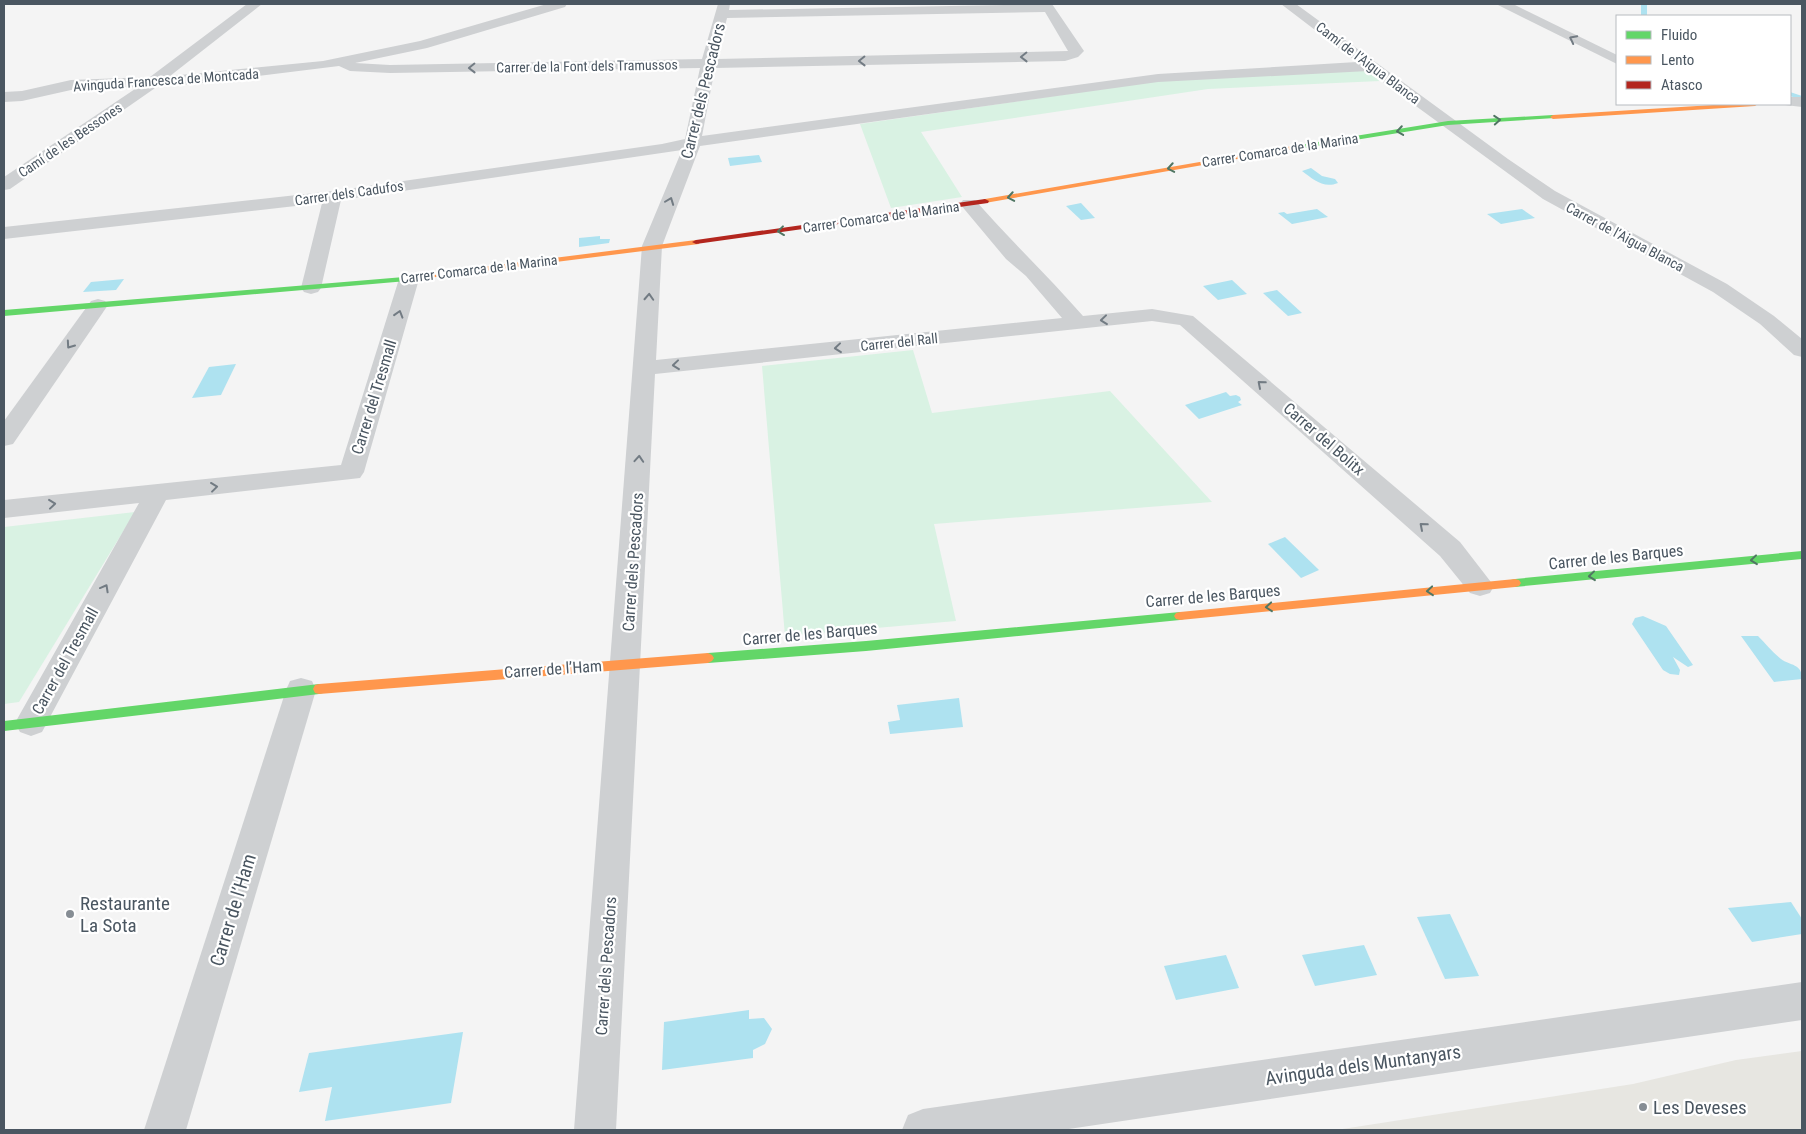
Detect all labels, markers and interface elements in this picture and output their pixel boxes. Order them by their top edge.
legend [1616,15,1791,105]
street label: Camí de l’Aigua Blanca [1313,19,1423,107]
street label: Carrer dels Pescadors [677,21,729,161]
text: Fluido [1661,26,1697,44]
one-way arrow [1570,35,1579,45]
text: Lento [1661,51,1694,69]
one-way arrow [1020,52,1028,62]
one-way arrow [858,55,866,66]
street label: Carrer de la Font dels Tramussos [496,56,678,76]
one-way arrow [468,63,476,73]
street label: Avinguda Francesca de Montcada [73,66,259,94]
text: Atasco [1661,76,1702,94]
street label: Camí de les Bessones [15,99,125,181]
one-way arrow [1493,115,1501,126]
one-way arrow [1396,125,1404,135]
street label: Carrer Comarca de la Marina [1201,130,1359,170]
one-way arrow [1166,163,1175,173]
street label: Carrer dels Cadufos [294,177,404,209]
one-way arrow [1006,192,1015,202]
one-way arrow [664,197,674,206]
street label: Carrer Comarca de la Marina [802,198,960,236]
street label: Carrer de l’Aigua Blanca [1563,199,1687,275]
one-way arrow [776,225,784,236]
street label: Carrer Comarca de la Marina [400,251,558,287]
one-way arrow [644,293,655,301]
one-way arrow [393,310,403,319]
one-way arrow [1100,314,1108,325]
street label: Carrer del Rall [860,330,938,354]
street label: Carrer del Tresmall [347,337,401,457]
one-way arrow [67,339,76,348]
one-way arrow [834,342,842,353]
one-way arrow [672,359,680,370]
one-way arrow [1258,381,1267,390]
street label: Carrer del Bolitx [1280,399,1368,479]
one-way arrow [634,455,645,463]
one-way arrow [210,482,218,493]
street label: Carrer dels Pescadors [619,492,647,632]
one-way arrow [49,499,57,510]
one-way arrow [1419,522,1428,531]
street label: Carrer de les Barques [1548,540,1684,574]
one-way arrow [1749,554,1757,565]
one-way arrow [1588,570,1596,581]
street label: Carrer de les Barques [1145,581,1281,611]
one-way arrow [98,585,108,594]
one-way arrow [1426,586,1434,597]
one-way arrow [1264,601,1272,612]
street label: Carrer del Tresmall [28,604,102,718]
street label: Carrer de les Barques [742,619,878,649]
street label: Carrer de l’Ham [503,656,603,682]
street label: Carrer de l’Ham [205,851,261,969]
place label: Restaurante La Sota [80,892,170,937]
street label: Carrer dels Pescadors [592,896,620,1036]
marker: Restaurante La Sota [64,908,76,920]
street label: Avinguda dels Muntanyars [1264,1040,1462,1090]
place label: Les Deveses [1653,1096,1747,1119]
marker: Les Deveses [1637,1101,1649,1113]

